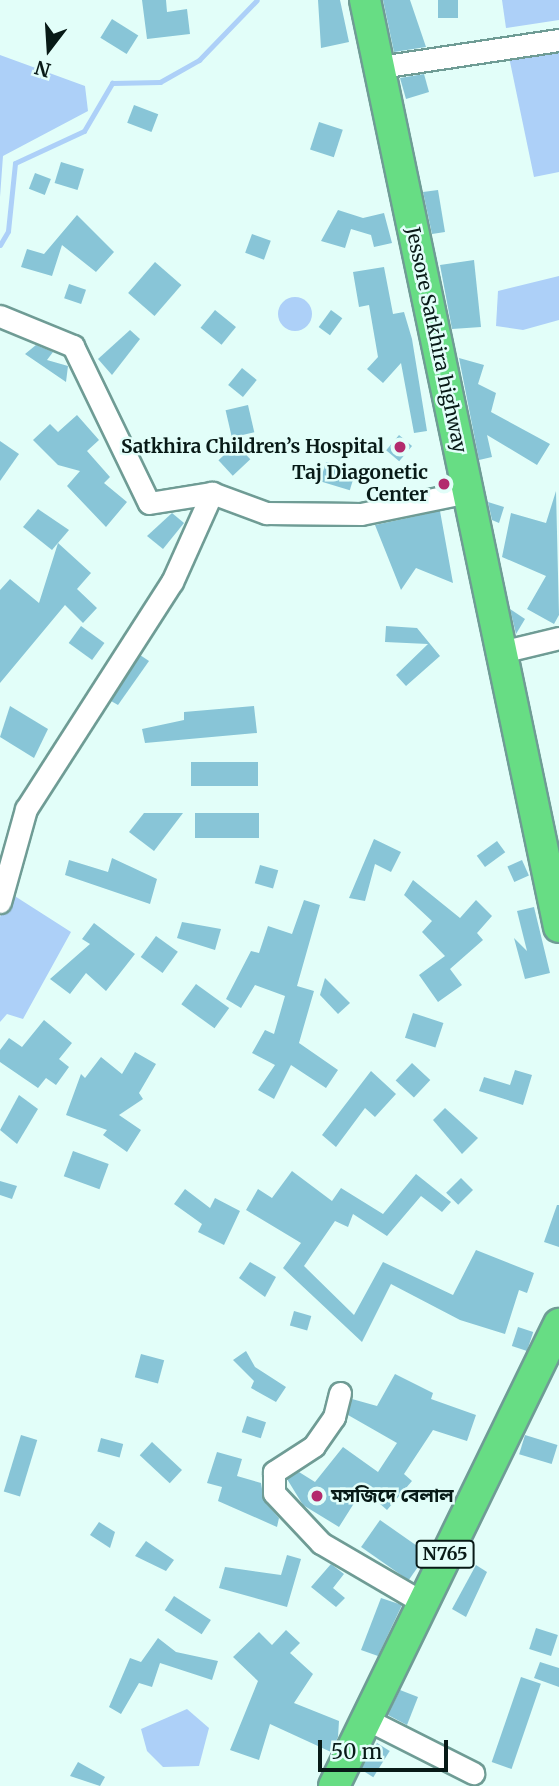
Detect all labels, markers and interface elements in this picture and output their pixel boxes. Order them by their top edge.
north arrow [14,14,84,84]
text: N [32,55,54,83]
street label: Jessore Satkhira highway [401,225,471,455]
place label: Satkhira Children’s Hospital [121,436,384,458]
marker: Satkhira Children’s Hospital [390,437,410,457]
place label: Taj Diagonetic Center [292,462,428,506]
marker: Taj Diagonetic Center [434,474,454,494]
place label: মসজিদে বেলাল [331,1485,454,1507]
marker: মসজিদে বেলাল [309,1488,325,1504]
road number: N765 [415,1540,475,1568]
scale bar [321,1726,450,1770]
text: 50 m [331,1738,382,1765]

